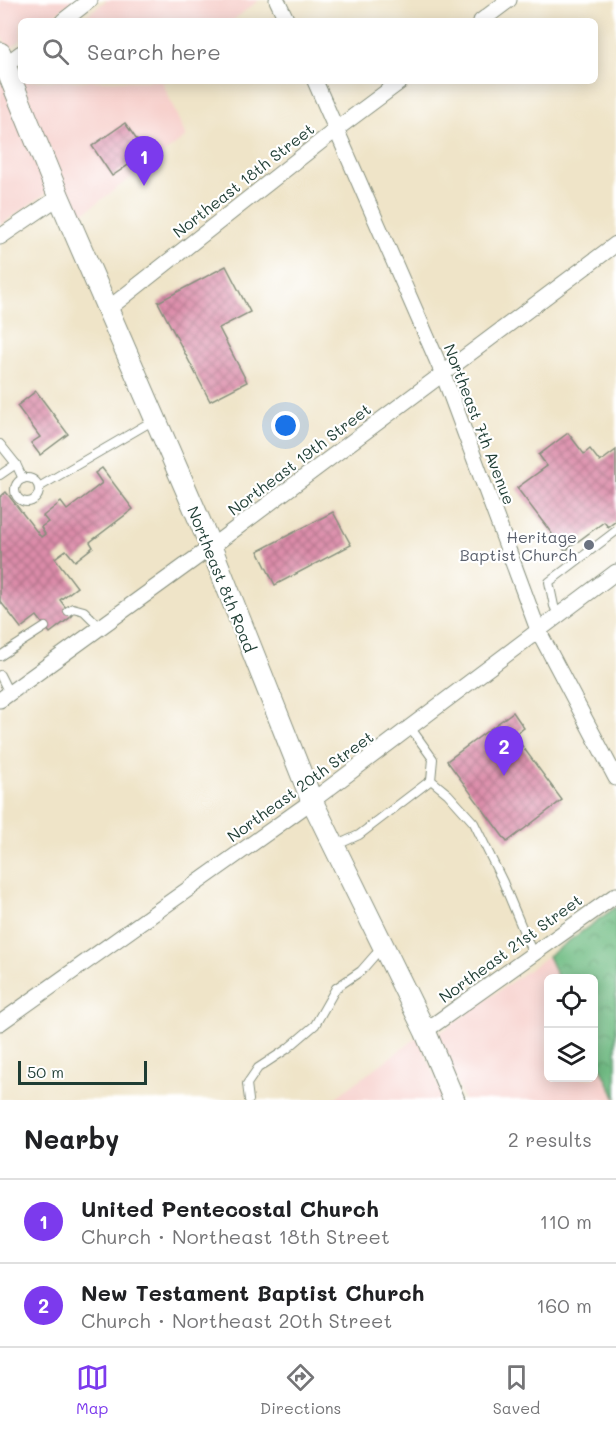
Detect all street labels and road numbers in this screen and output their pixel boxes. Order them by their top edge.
street label: Northeast 18th Street [168,118,318,242]
street label: Northeast 7th Avenue [440,341,520,507]
street label: Northeast 19th Street [223,398,375,520]
street label: Northeast 8th Road [183,503,261,655]
street label: Northeast 20th Street [223,726,377,846]
street label: Northeast 21st Street [434,889,586,1007]

